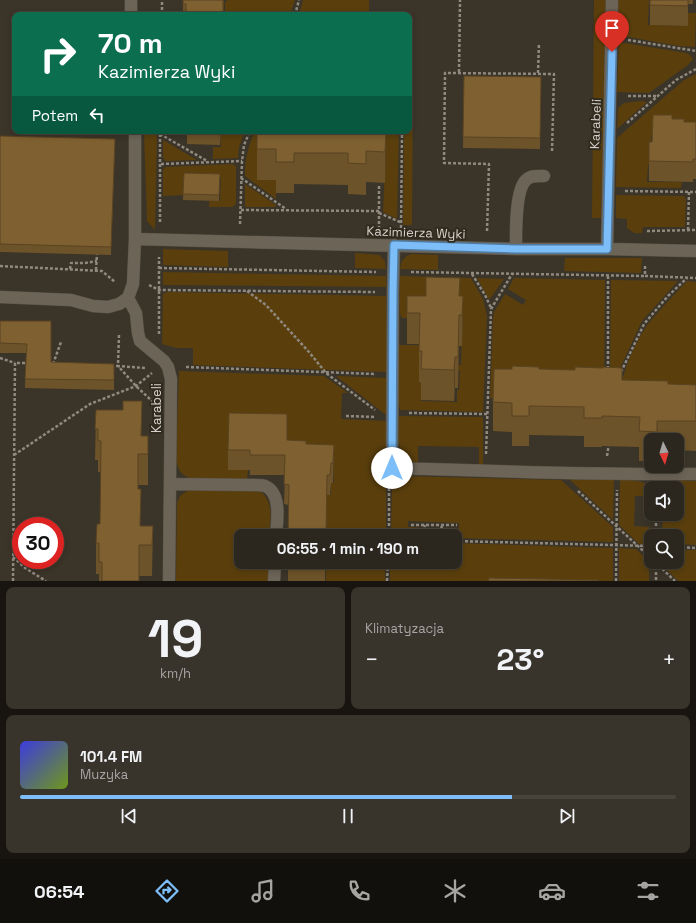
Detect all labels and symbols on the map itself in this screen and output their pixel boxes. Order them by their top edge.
pin [595,11,629,52]
street label: Karabeli [586,99,605,149]
street label: Kazimierza Wyki [366,222,466,243]
street label: Karabeli [148,383,165,433]
north arrow [644,433,684,473]
position arrow [371,447,413,489]
speed limit sign: 30 [12,517,64,569]

